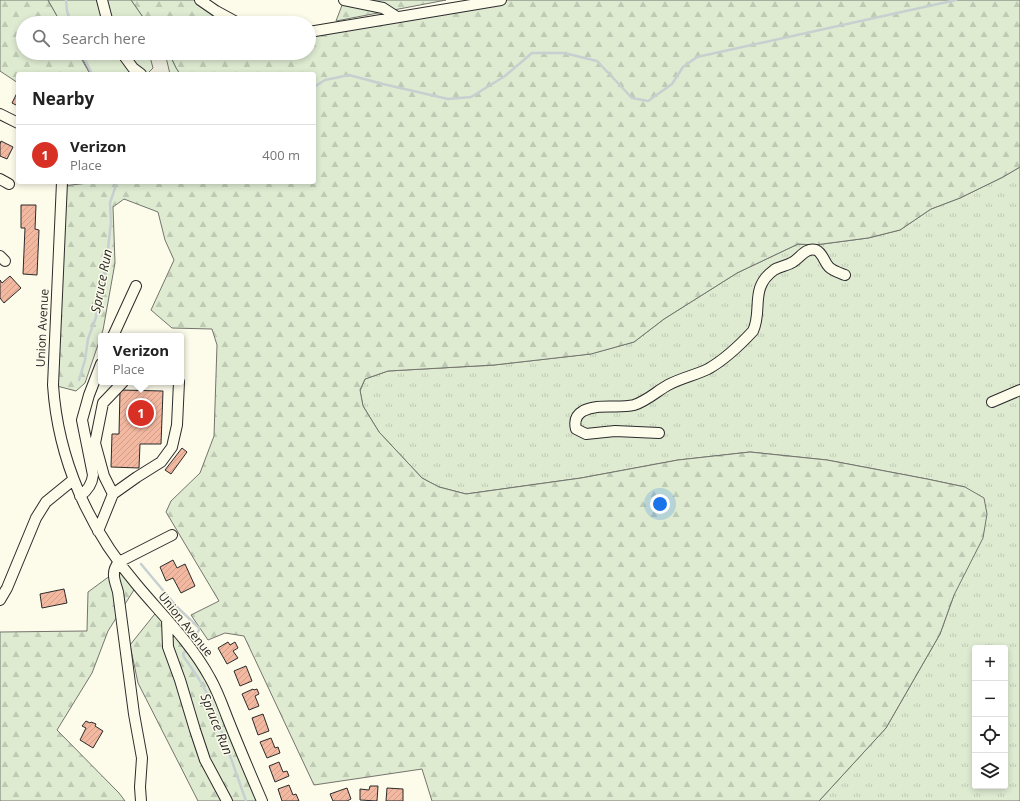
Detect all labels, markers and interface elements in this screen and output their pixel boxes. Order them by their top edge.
search box [16,16,316,60]
icon: search [30,27,52,49]
text: Search here [62,28,146,48]
text: Nearby [32,87,94,110]
text: Verizon [70,136,126,156]
text: 1 [41,146,49,164]
text: 400 m [262,146,300,164]
text: Place [70,156,102,174]
water label: Spruce Run [86,247,116,315]
street label: Union Avenue [31,288,53,368]
popup [98,333,184,385]
text: Verizon [113,340,169,360]
text: Place [113,360,145,378]
pin: 1 [128,398,154,428]
your location [650,494,670,514]
street label: Union Avenue [155,588,218,660]
map controls [972,645,1008,789]
button: + [972,645,1008,681]
button: − [972,681,1008,717]
water label: Spruce Run [197,691,237,757]
button: locate [972,717,1008,753]
button: layers [972,753,1008,789]

